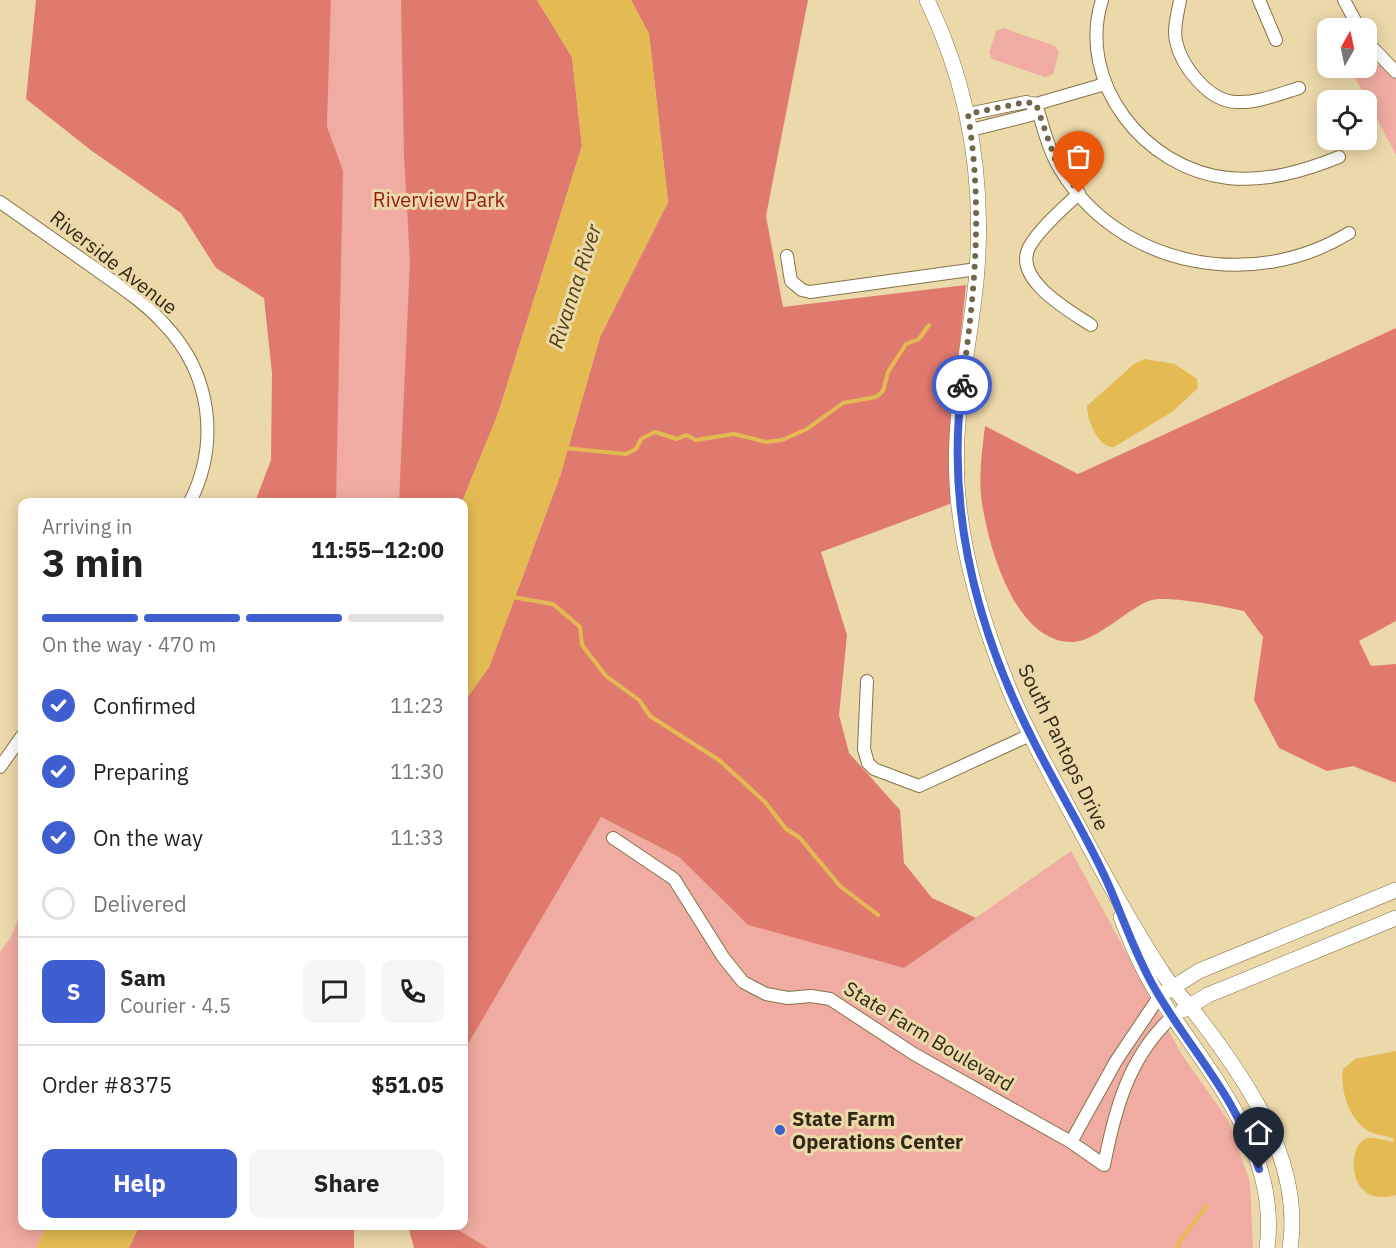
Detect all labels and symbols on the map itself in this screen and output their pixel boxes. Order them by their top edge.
north arrow [1317,18,1377,78]
pin [1053,131,1104,193]
park label: Riverview Park [373,186,506,213]
street label: Riverside Avenue [45,204,183,320]
water label: Rivanna River [541,219,608,352]
courier [932,355,992,415]
street label: South Pantops Drive [1012,659,1116,835]
street label: State Farm Boulevard [839,975,1019,1097]
place label: State Farm Operations Center [792,1105,963,1155]
pin [1233,1107,1284,1169]
marker: State Farm Operations Center [773,1123,787,1137]

